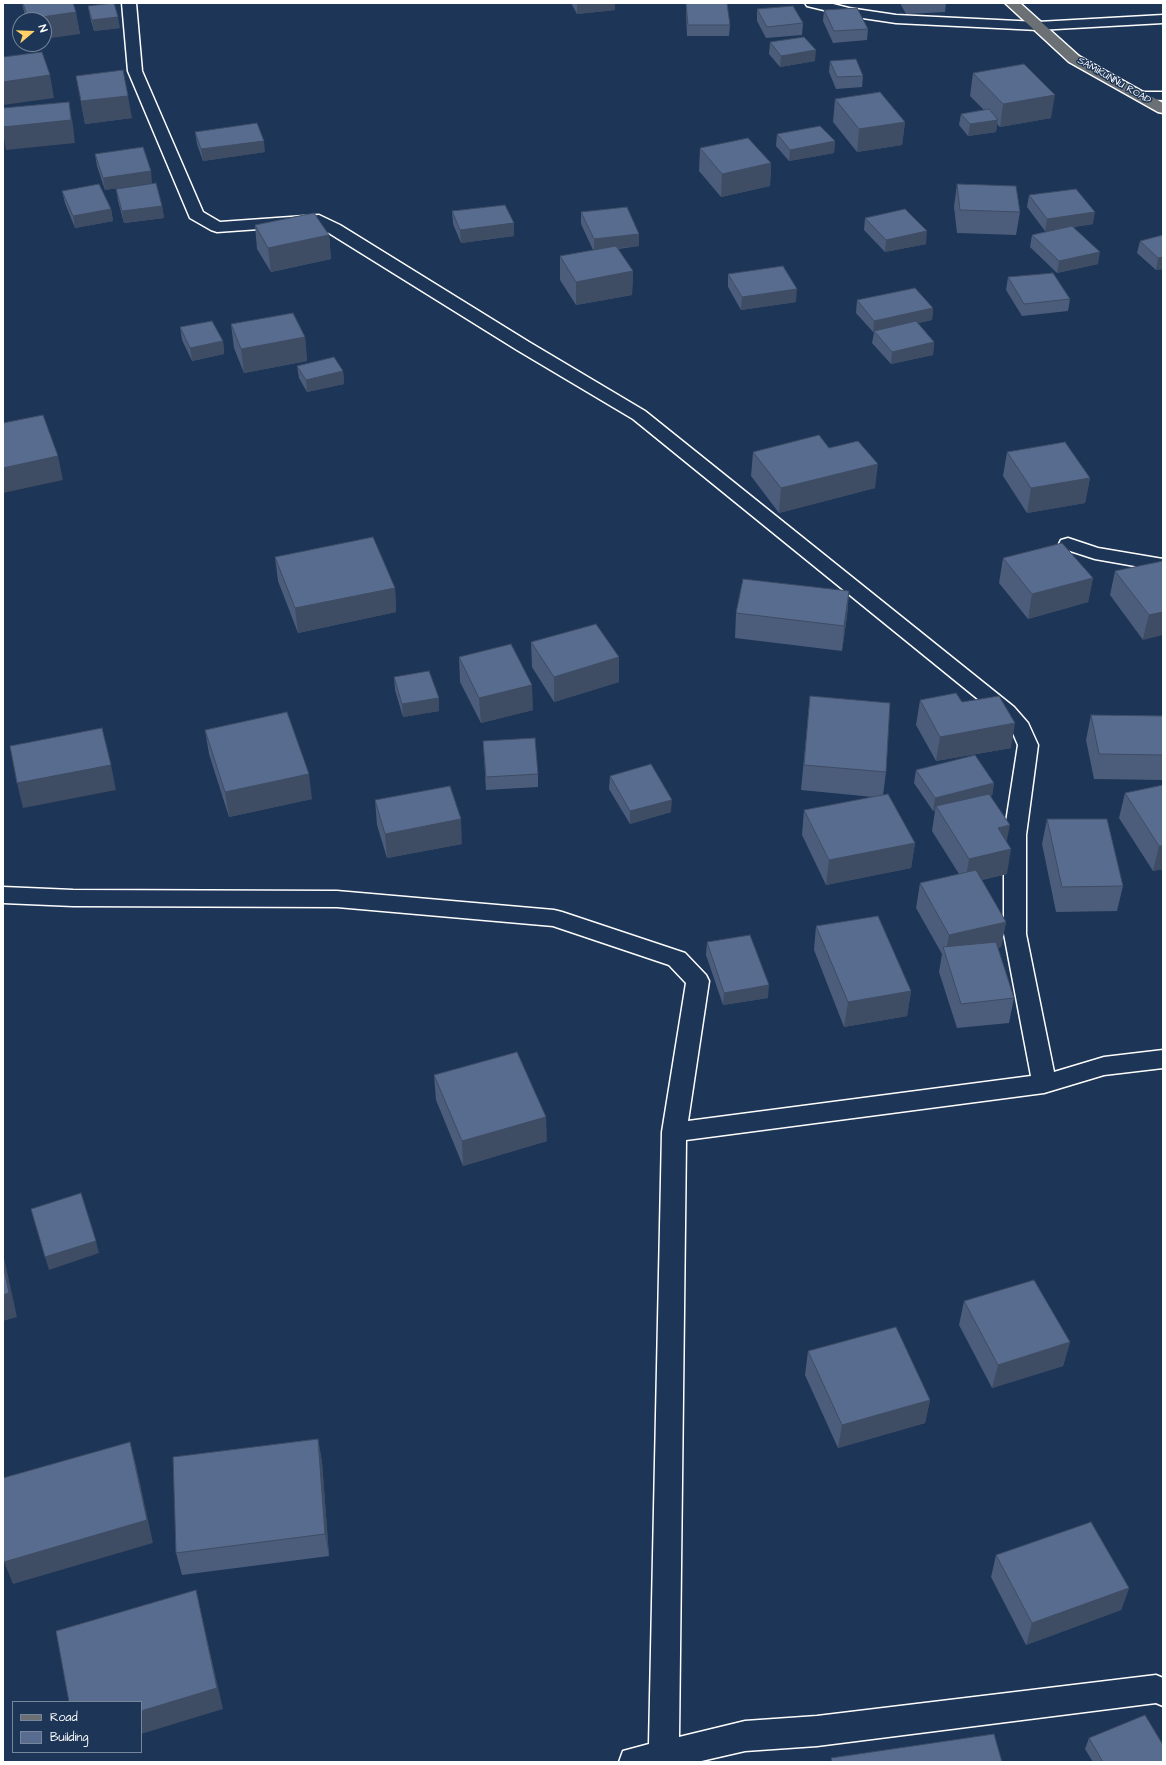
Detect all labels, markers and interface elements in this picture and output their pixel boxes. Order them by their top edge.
north arrow [12,12,52,52]
text: N [35,23,51,34]
street label: SAMIKUNNU ROAD [1075,55,1153,107]
legend [12,1701,142,1753]
text: Road [50,1709,78,1726]
text: Building [50,1729,88,1746]

